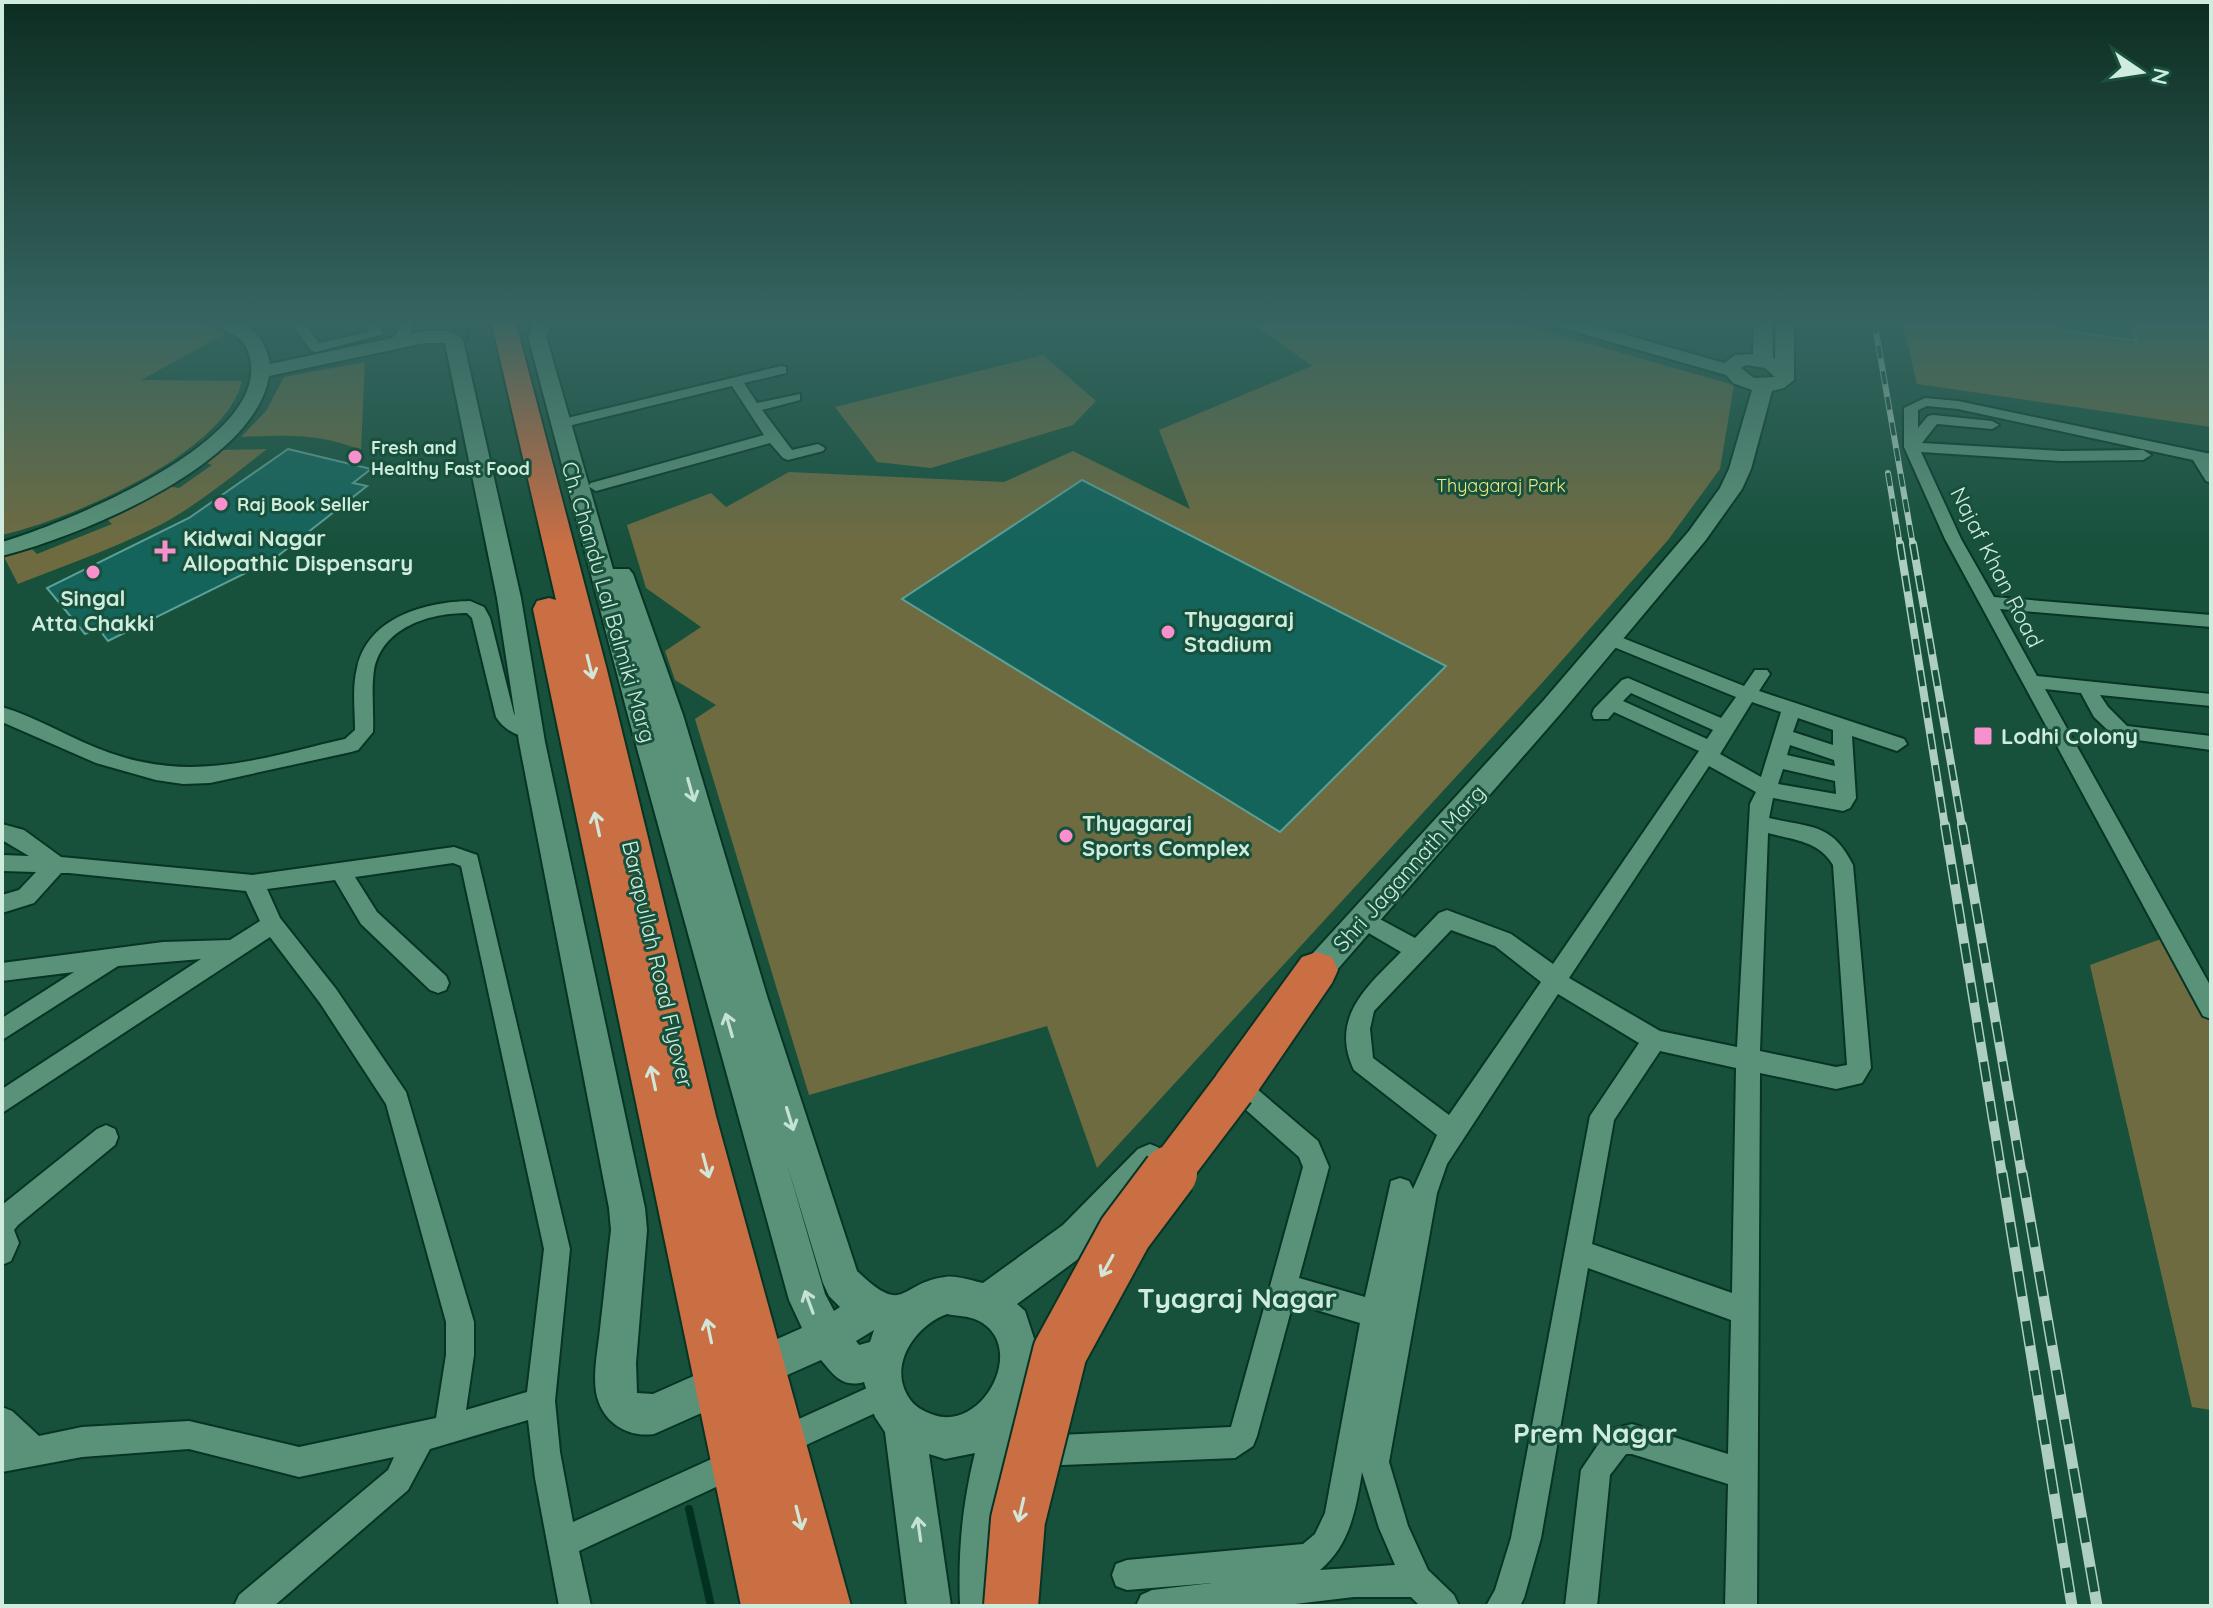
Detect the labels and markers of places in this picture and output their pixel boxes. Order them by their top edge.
place label: Fresh and Healthy Fast Food [371,436,530,480]
marker: Fresh and Healthy Fast Food [346,448,364,466]
place label: Raj Book Seller [237,493,370,516]
marker: Raj Book Seller [212,495,230,513]
place label: Kidwai Nagar Allopathic Dispensary [183,524,413,577]
marker: Kidwai Nagar Allopathic Dispensary [154,540,176,562]
marker: Singal Atta Chakki [84,563,102,581]
place label: Singal Atta Chakki [32,584,154,637]
place label: Thyagaraj Stadium [1184,605,1294,658]
marker: Thyagaraj Stadium [1159,623,1177,641]
place label: Lodhi Colony [2001,722,2138,750]
marker: Lodhi Colony [1972,725,1994,747]
place label: Thyagaraj Sports Complex [1082,809,1250,862]
marker: Thyagaraj Sports Complex [1057,827,1075,845]

